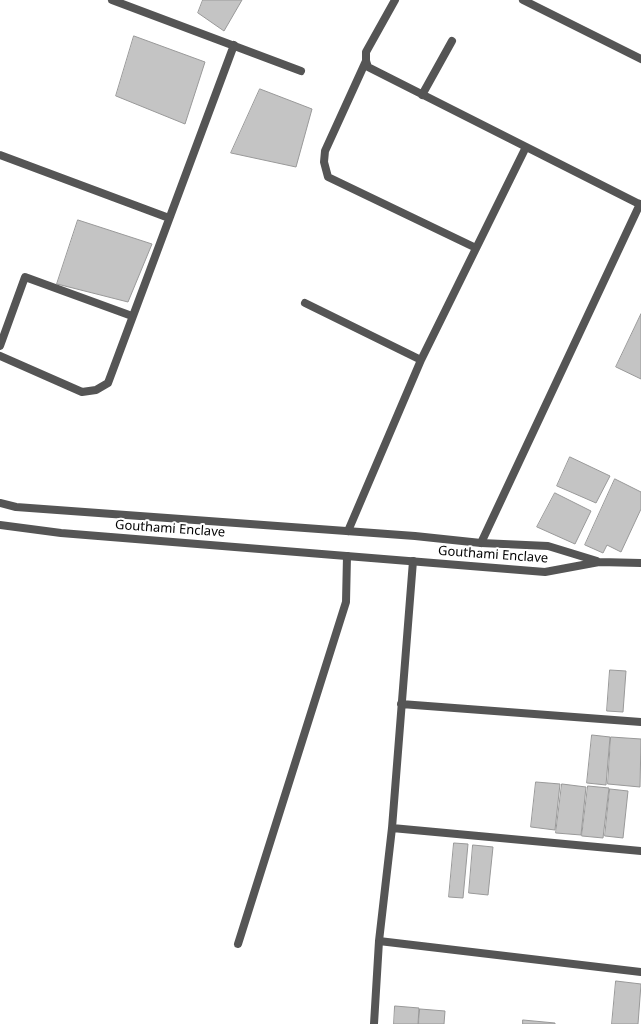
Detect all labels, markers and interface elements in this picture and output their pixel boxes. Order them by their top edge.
street label: Gouthami Enclave [114,517,226,541]
street label: Gouthami Enclave [437,543,549,567]

